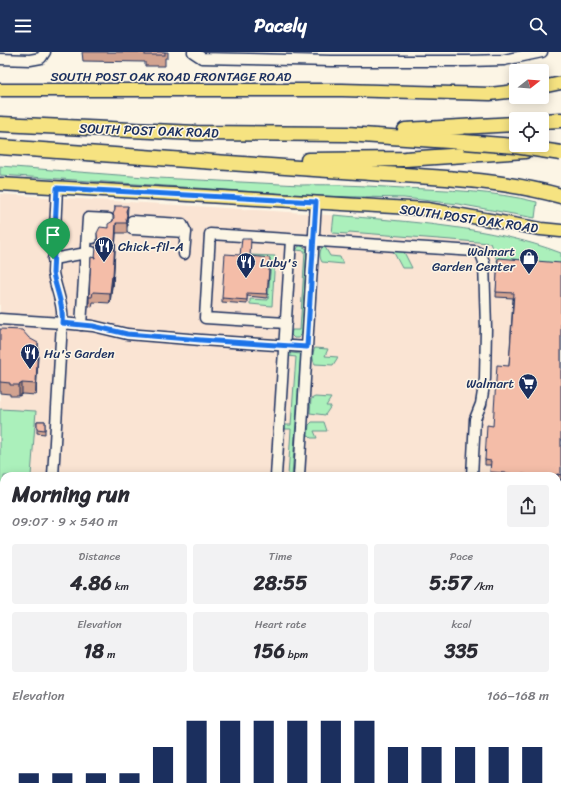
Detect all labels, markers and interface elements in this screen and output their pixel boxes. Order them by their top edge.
text: Pacely [254,10,307,42]
icon: menu [12,15,34,37]
icon: search [527,15,549,37]
north arrow [509,64,549,104]
map controls [509,64,549,152]
street label: SOUTH POST OAK ROAD FRONTAGE ROAD [51,65,292,88]
button: locate [509,112,549,152]
street label: SOUTH POST OAK ROAD [79,117,219,144]
street label: SOUTH POST OAK ROAD [398,197,540,240]
pin [36,218,70,259]
icon: arrive [42,224,64,246]
restaurant icon: Chick-fil-A [93,235,115,263]
place label: Chick-fil-A [118,235,184,258]
place label: Walmart Garden Center [432,240,516,278]
shop icon: Walmart Garden Center [518,247,540,275]
restaurant icon: Luby's [235,251,257,279]
place label: Luby's [260,251,298,274]
restaurant icon: Hu's Garden [19,342,41,370]
place label: Hu's Garden [44,342,115,365]
place label: Walmart [466,372,514,395]
supermarket icon: Walmart [517,372,539,400]
text: Morning run [12,475,130,514]
button: share [507,485,549,527]
text: 09:07 · 9 × 540 m [12,510,118,533]
text: Distance [79,547,120,566]
text: Time [269,547,292,566]
text: Pace [450,547,473,566]
text: 4.86 [70,566,112,601]
text: 28:55 [253,566,308,601]
text: 5:57 [429,566,471,601]
text: km [112,577,129,596]
text: /km [471,577,494,596]
text: Elevation [77,615,122,634]
text: Heart rate [255,615,306,634]
text: kcal [452,615,472,634]
text: 18 [84,634,104,669]
text: 156 [253,634,285,669]
text: 335 [444,634,479,669]
text: m [104,645,115,664]
text: bpm [285,645,308,664]
text: Elevation [12,684,65,707]
text: 166–168 m [487,684,549,707]

